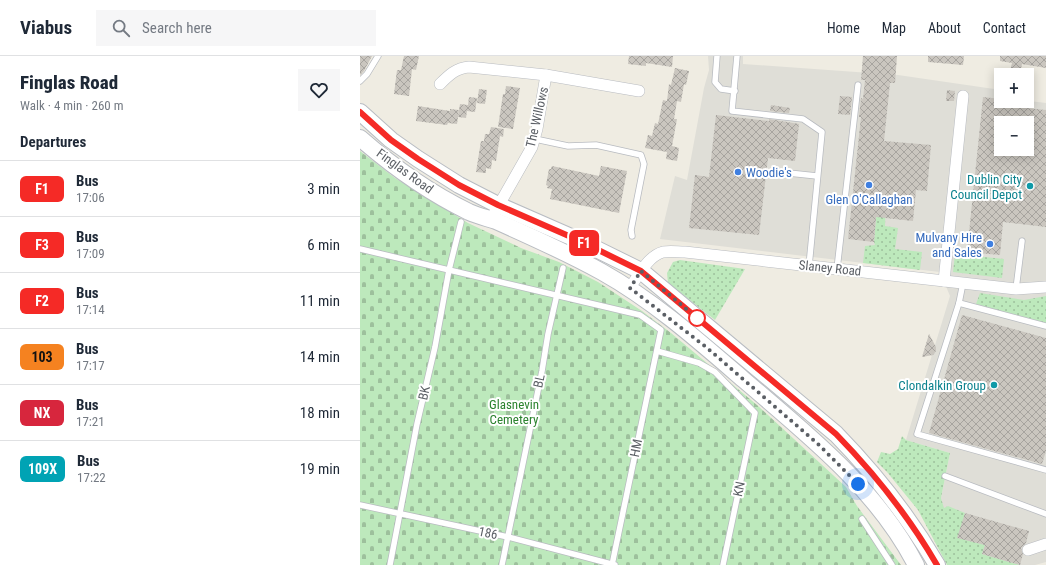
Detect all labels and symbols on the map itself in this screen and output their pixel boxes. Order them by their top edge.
street label: The Willows [523,85,551,149]
street label: Finglas Road [374,145,436,197]
place label: Woodie's [746,165,792,180]
marker: Woodie's [733,167,743,177]
place label: Dublin City Council Depot [950,172,1023,202]
marker: Glen O'Callaghan [864,180,874,190]
marker: Dublin City Council Depot [1025,181,1035,191]
place label: Glen O'Callaghan [825,192,913,207]
line badge: F1 [566,230,602,256]
place label: Mulvany Hire and Sales [916,230,982,260]
marker: Mulvany Hire and Sales [985,239,995,249]
street label: Slaney Road [798,257,862,279]
unlabelled marker [688,309,706,327]
street label: BL [530,373,548,389]
place label: Clondalkin Group [898,378,986,393]
marker: Clondalkin Group [989,380,999,390]
street label: BK [415,384,433,401]
park label: Glasnevin Cemetery [489,397,539,427]
street label: HM [627,438,645,458]
your location [848,474,868,494]
street label: KN [730,480,748,498]
street label: 186 [477,524,499,542]

